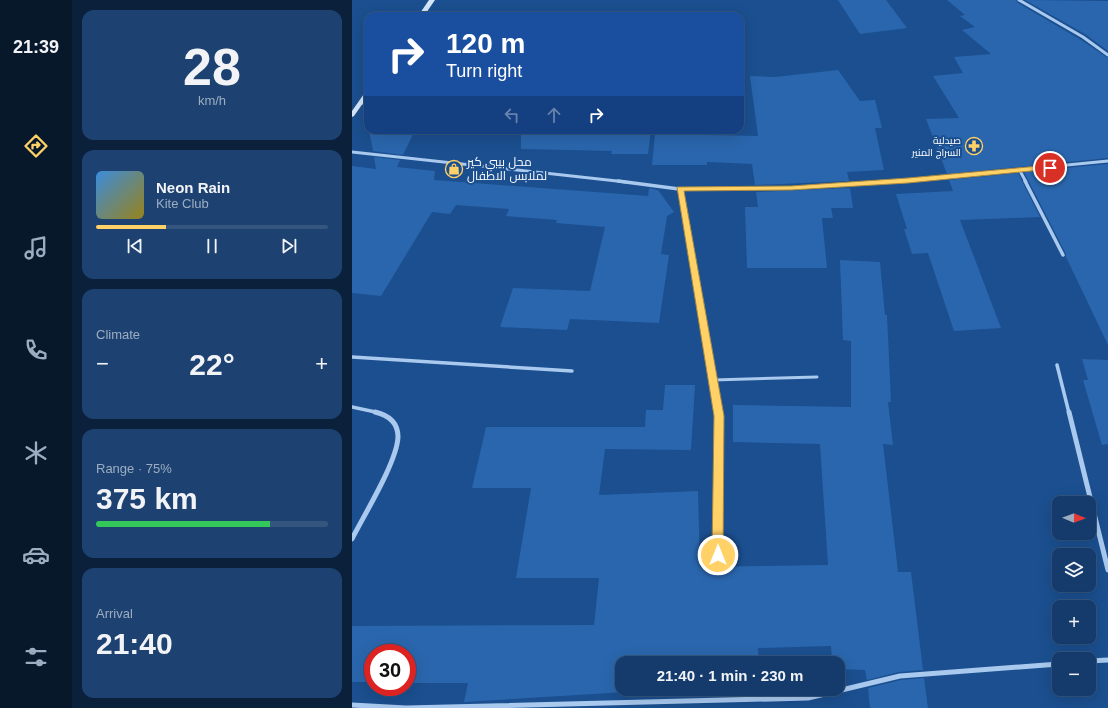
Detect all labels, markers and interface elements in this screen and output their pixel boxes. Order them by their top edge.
icon: right [380,28,432,80]
text: 120 m [446,28,525,59]
text: 21:39 [13,37,59,57]
text: 28 [183,38,241,96]
text: Turn right [446,61,522,81]
text: km/h [198,93,226,108]
icon: left [501,104,523,126]
icon: ahead [543,104,565,126]
icon: right [585,104,607,126]
icon: directions [22,132,50,160]
place label: صيدلية السراج المنير [911,135,961,159]
pharmacy icon: صيدلية السراج المنير [964,136,984,156]
pin [1033,151,1067,185]
place label: محل بيبي كير لملابس الاطفال [466,155,547,183]
icon: arrive [1039,157,1061,179]
shop icon: محل بيبي كير لملابس الاطفال [444,159,464,179]
text: Neon Rain [156,179,230,196]
text: Kite Club [156,196,209,211]
icon: music [22,234,50,262]
icon: previous [124,235,146,257]
icon: pause [201,235,223,257]
icon: next [278,235,300,257]
text: Climate [96,327,140,342]
icon: phone [22,336,50,364]
text: 22° [189,348,235,381]
text: − [96,351,109,376]
text: + [315,351,328,376]
icon: climate [22,439,50,467]
text: Range · 75% [96,461,172,476]
text: 375 km [96,482,198,515]
north arrow [1052,496,1096,540]
map controls [1052,496,1096,696]
position arrow [697,534,739,576]
icon: car [22,541,50,569]
button: layers [1052,548,1096,592]
button: + [1052,600,1096,644]
text: Arrival [96,606,133,621]
text: 21:40 [96,627,173,660]
icon: filters [22,643,50,671]
speed limit sign: 30 [364,644,416,696]
button: − [1052,652,1096,696]
text: 21:40 · 1 min · 230 m [657,667,803,684]

